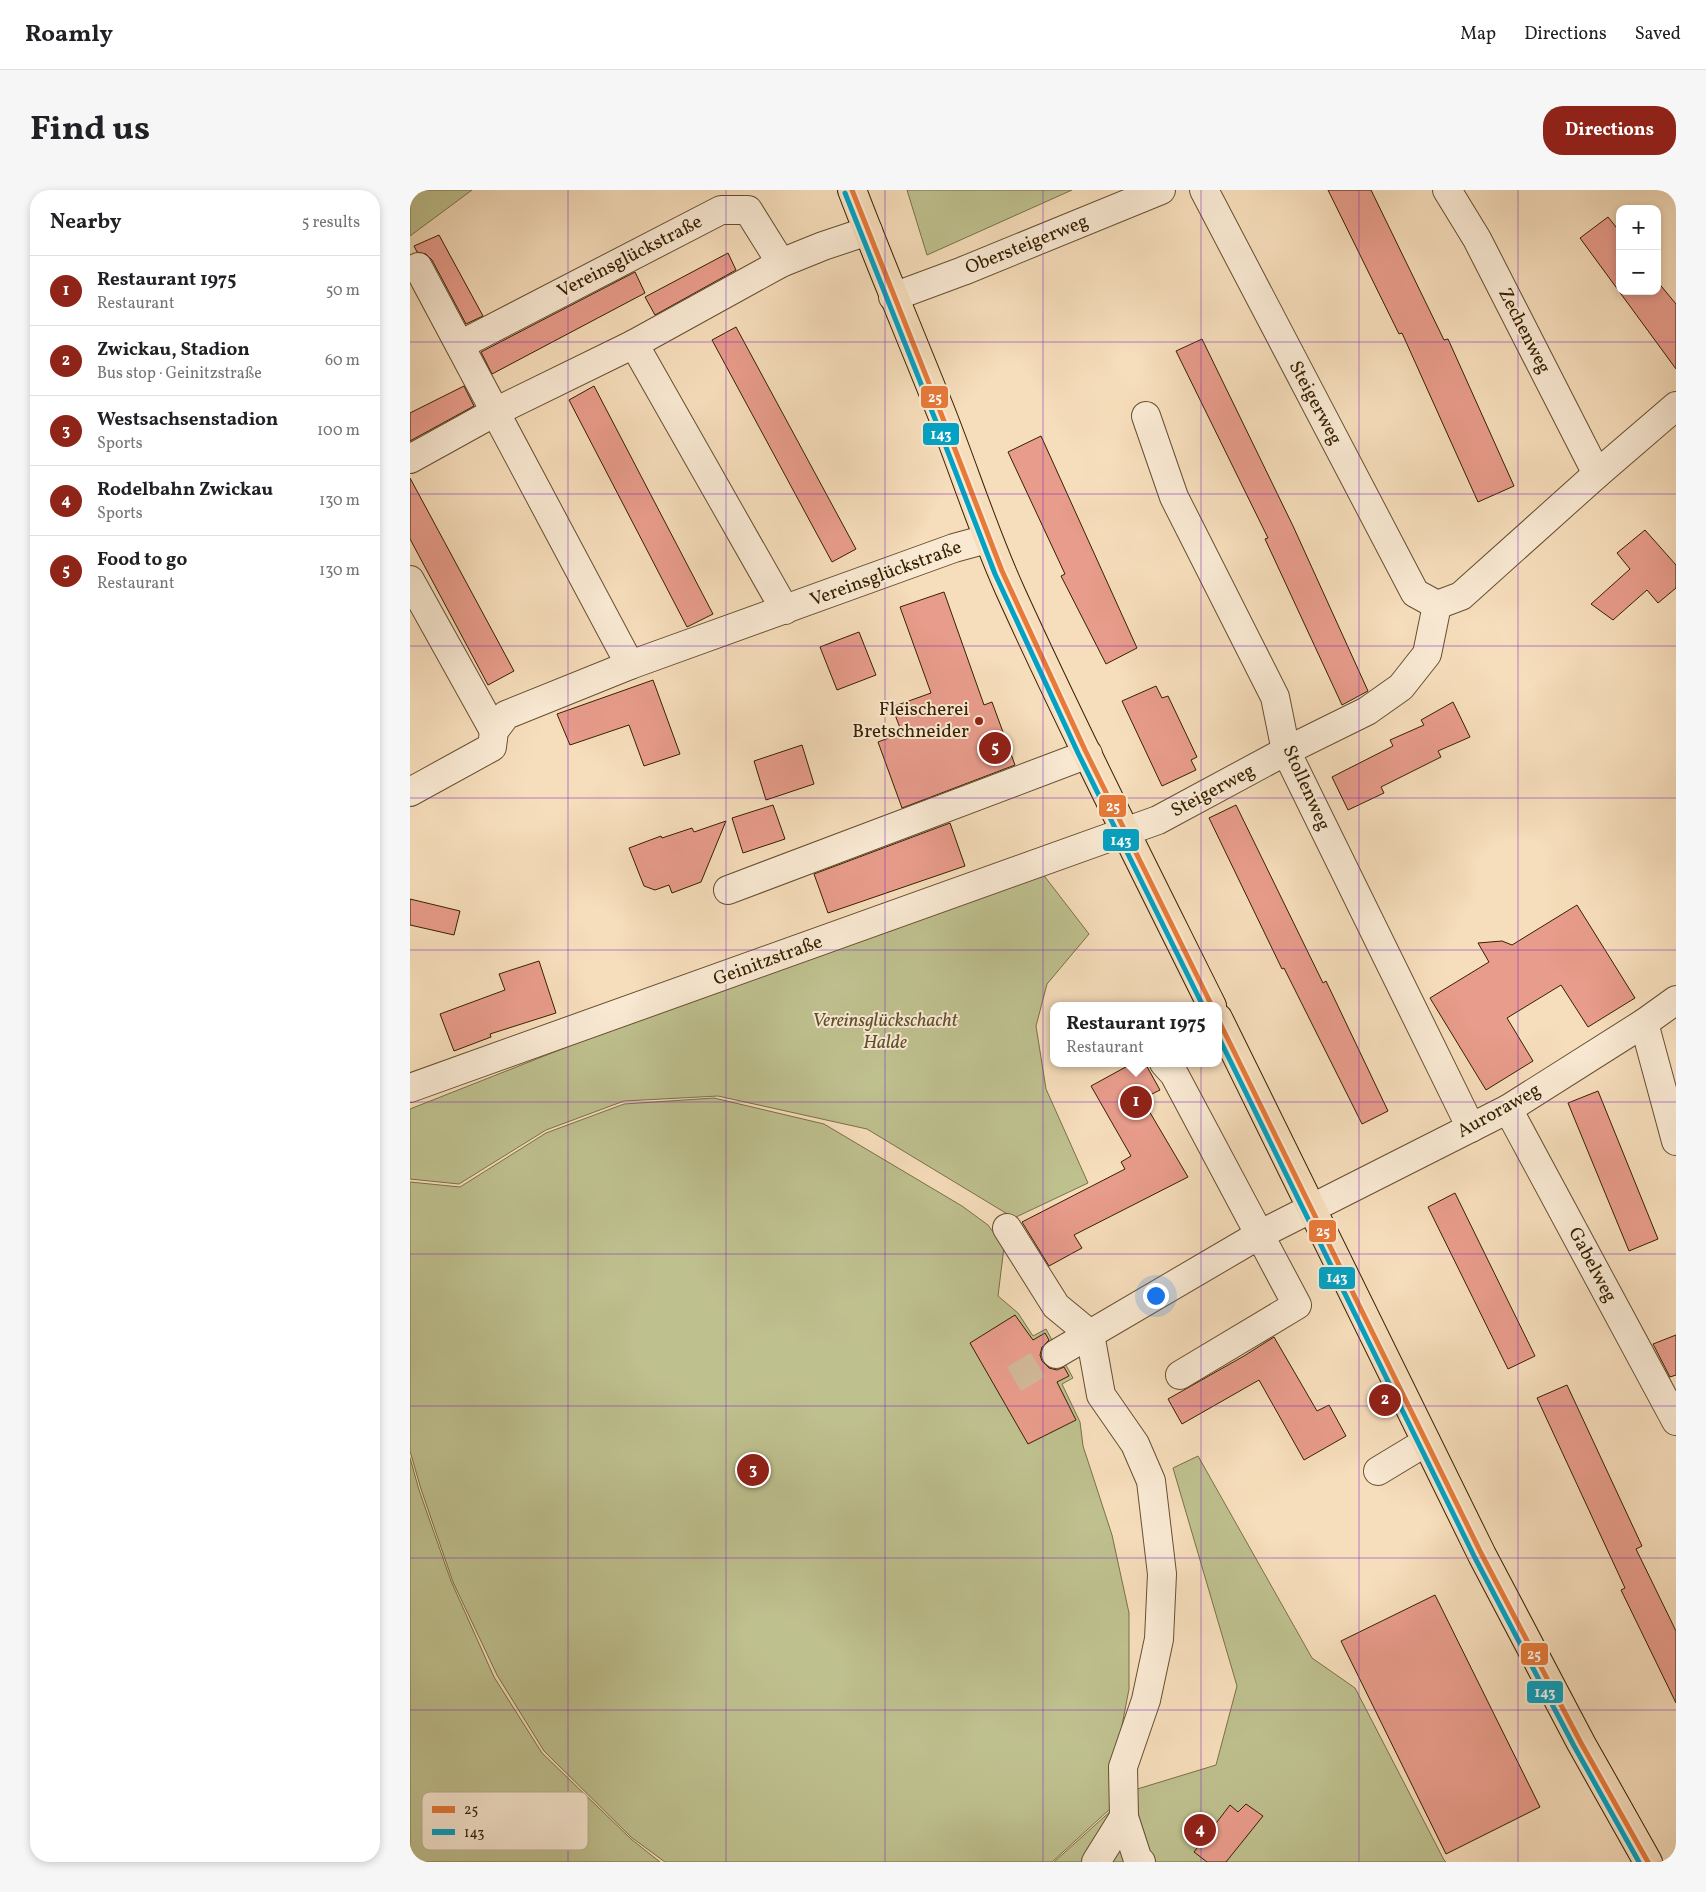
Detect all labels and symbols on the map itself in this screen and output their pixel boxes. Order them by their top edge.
street label: Vereinsglückstraße [553,209,707,305]
street label: Obersteigerweg [962,209,1092,281]
street label: Zechenweg [1491,284,1557,378]
street label: Steigerweg [1282,356,1348,450]
line badge: 25 [920,385,949,409]
text: 25 [928,389,942,408]
line badge: 143 [922,422,960,446]
text: 143 [931,426,951,445]
street label: Vereinsglückstraße [807,535,965,613]
place label: Fleischerei Bretschneider [852,697,969,745]
marker: Fleischerei Bretschneider [973,715,985,727]
pin: 5 [979,729,1011,767]
street label: Stollenweg [1276,741,1336,835]
street label: Steigerweg [1166,758,1260,824]
line badge: 25 [1098,794,1127,818]
text: 25 [1106,798,1120,817]
line badge: 143 [1102,828,1140,852]
text: 143 [1111,832,1131,851]
street label: Geinitzstraße [710,929,826,993]
park label: Vereinsglückschacht Halde [812,1008,959,1056]
street label: Auroraweg [1453,1077,1545,1145]
pin: 1 [1120,1083,1152,1121]
line badge: 25 [1308,1219,1337,1243]
text: 25 [1316,1223,1330,1242]
street label: Gabelweg [1561,1223,1623,1307]
line badge: 143 [1318,1266,1356,1290]
text: 143 [1327,1269,1347,1288]
your location [1143,1283,1169,1309]
pin: 2 [1369,1381,1401,1419]
pin: 3 [737,1451,769,1489]
line badge: 25 [1520,1642,1549,1666]
text: 25 [1527,1646,1541,1665]
line badge: 143 [1526,1680,1564,1704]
text: 143 [1535,1684,1555,1703]
legend [422,1792,588,1850]
text: 25 [464,1801,478,1820]
pin: 4 [1184,1811,1216,1849]
text: 143 [464,1824,484,1843]

